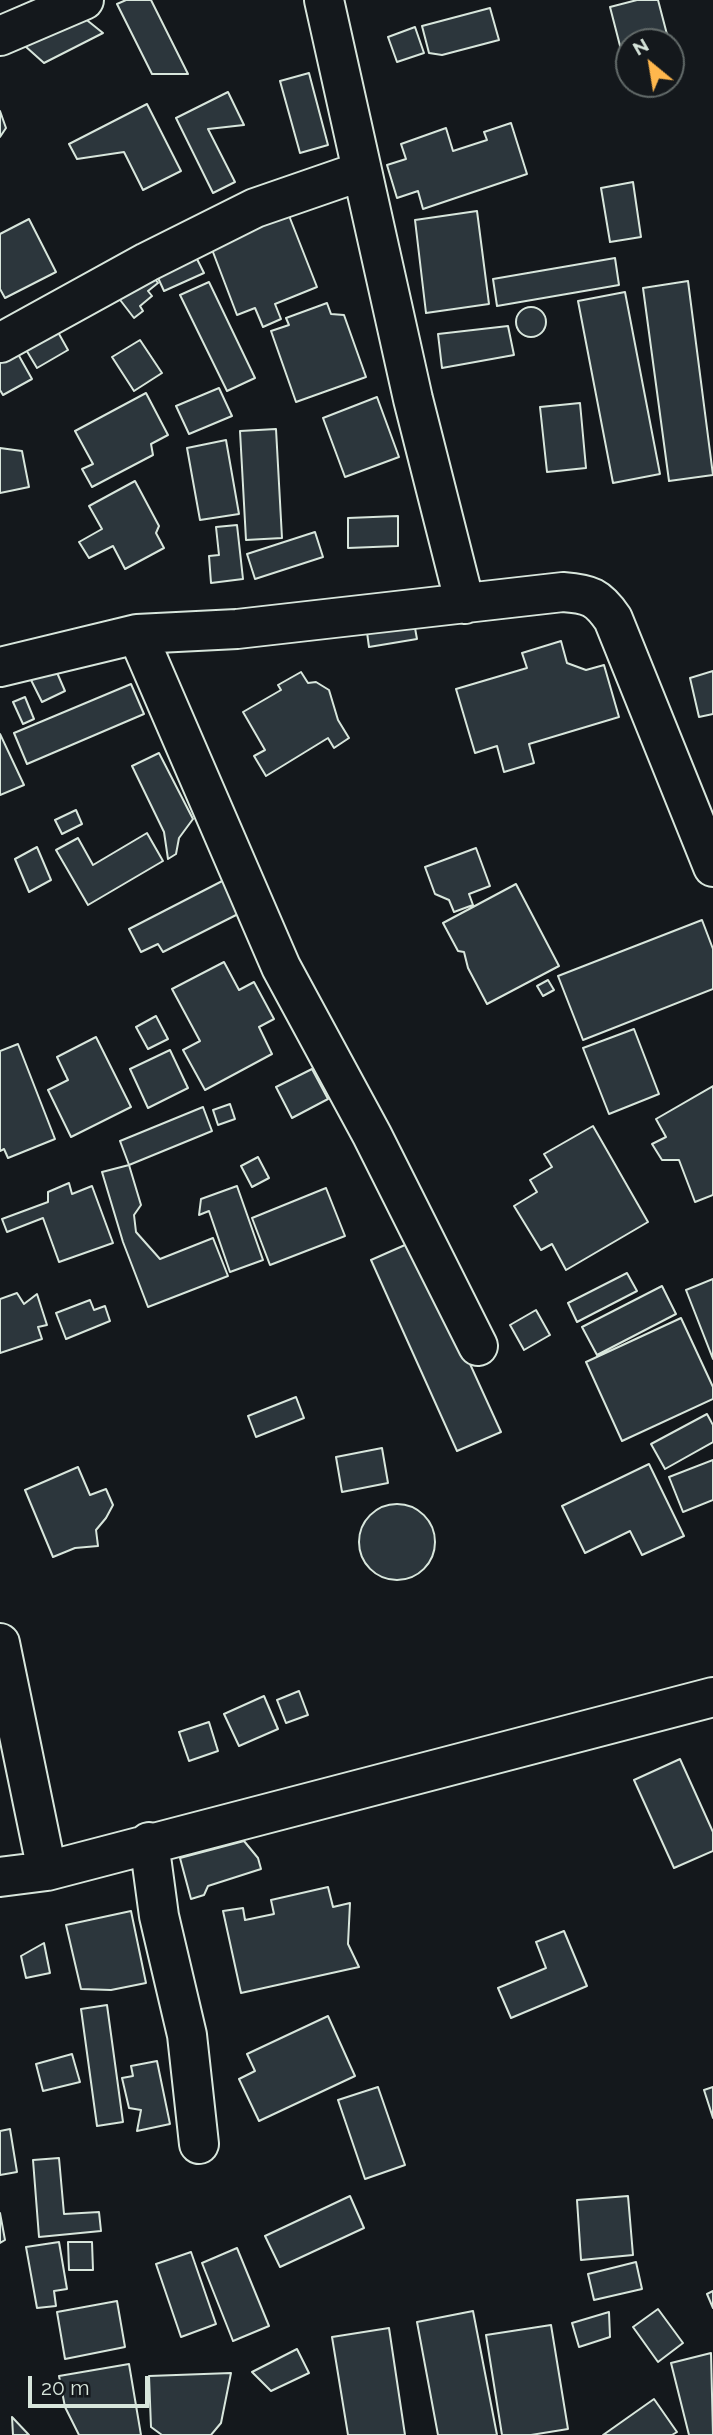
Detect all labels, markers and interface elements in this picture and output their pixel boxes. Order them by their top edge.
north arrow [615,28,685,98]
text: N [629,33,652,60]
scale bar [32,2362,152,2406]
text: 20 m [41,2375,89,2400]

